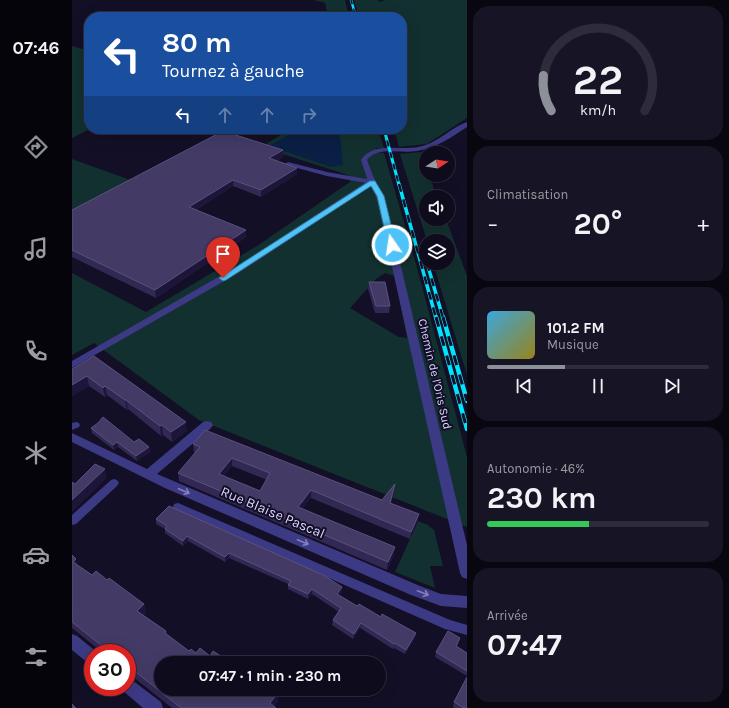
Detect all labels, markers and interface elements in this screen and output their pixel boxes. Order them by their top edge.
text: 80 m [162,26,231,59]
icon: left [96,28,148,80]
text: 07:46 [13,37,59,59]
text: 22 [573,56,623,104]
text: Tournez à gauche [162,60,304,82]
text: km/h [580,102,616,119]
icon: left [172,104,194,126]
icon: ahead [214,104,236,126]
icon: ahead [256,104,278,126]
icon: right [298,104,320,126]
icon: directions [22,133,50,161]
north arrow [419,146,455,182]
map controls [419,146,455,270]
text: Climatisation [487,187,568,202]
button: sound [419,190,455,226]
text: 20° [574,206,622,242]
text: − [487,211,499,237]
text: + [697,211,709,237]
position arrow [371,224,413,266]
button: layers [419,234,455,270]
icon: music [22,235,50,263]
pin [206,237,240,278]
icon: arrive [212,243,234,265]
street label: Chemin de l'Oris Sud [415,317,455,431]
text: 101.2 FM [547,319,605,337]
icon: phone [22,337,50,365]
text: Musique [547,337,599,352]
icon: previous [513,375,535,397]
icon: pause [587,375,609,397]
icon: next [661,375,683,397]
icon: climate [22,439,50,467]
text: Autonomie · 46% [487,461,585,476]
text: 230 km [487,480,597,516]
street label: Rue Blaise Pascal [218,483,327,542]
one-way arrow [177,488,189,495]
one-way arrow [297,539,309,546]
icon: car [22,541,50,569]
one-way arrow [416,590,428,598]
text: Arrivée [487,608,528,623]
text: 07:47 [487,627,562,663]
icon: filters [22,643,50,671]
speed limit sign: 30 [84,644,136,696]
text: 07:47 · 1 min · 230 m [199,667,341,685]

